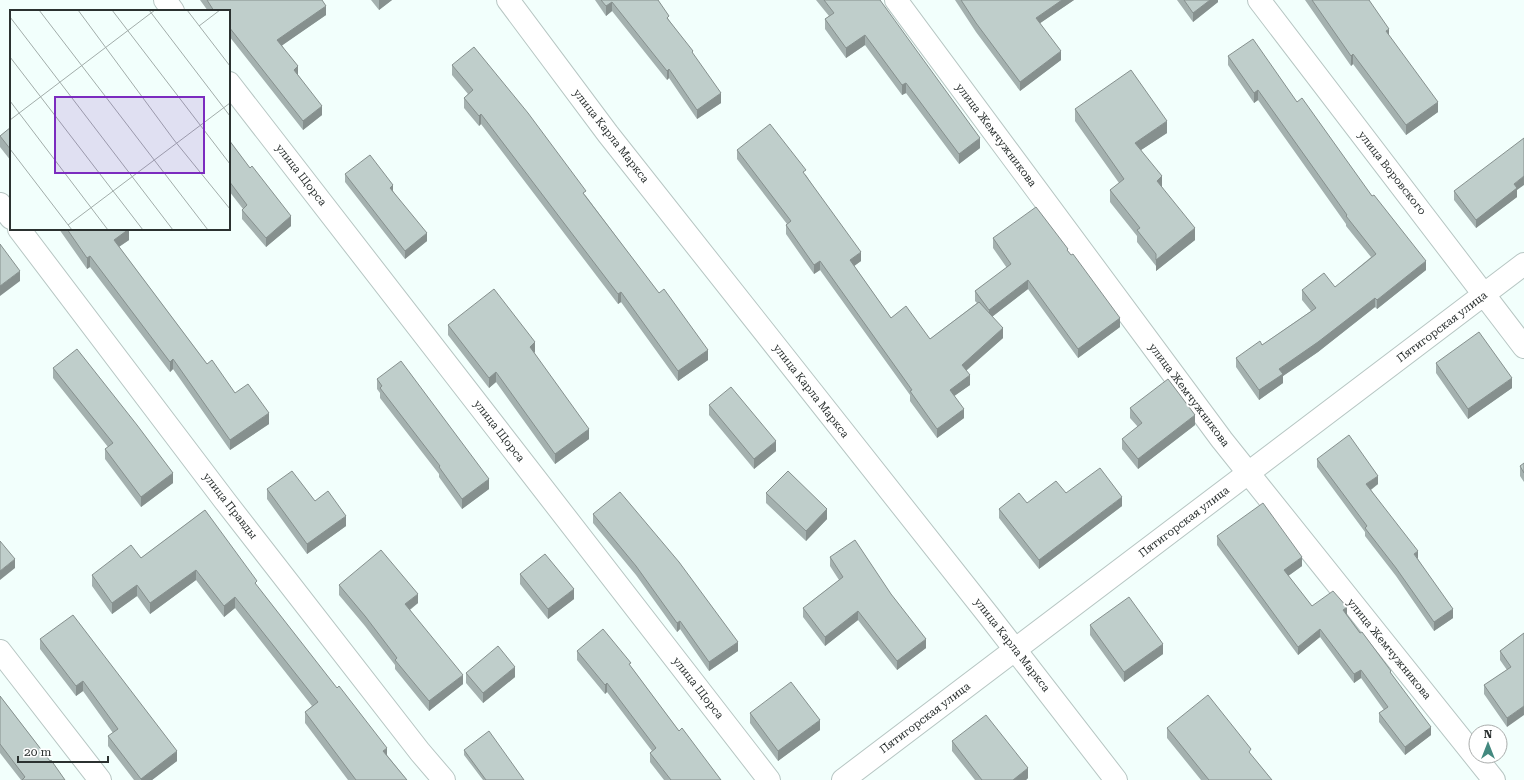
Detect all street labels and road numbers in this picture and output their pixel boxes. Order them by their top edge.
street label: улица Жемчужникова [953,81,1039,189]
street label: улица Карла Маркса [570,87,652,185]
street label: улица Воровского [1355,129,1429,218]
street label: улица Щорса [273,141,329,209]
street label: Пятигорская улица [1394,289,1490,365]
street label: улица Жемчужникова [1146,341,1232,449]
street label: улица Карла Маркса [770,342,852,440]
street label: улица Щорса [471,397,527,465]
street label: улица Правды [200,470,260,542]
street label: Пятигорская улица [1136,484,1232,560]
street label: улица Карла Маркса [971,596,1053,694]
street label: улица Жемчужникова [1344,596,1434,702]
street label: улица Щорса [670,654,726,722]
street label: Пятигорская улица [877,680,973,756]

